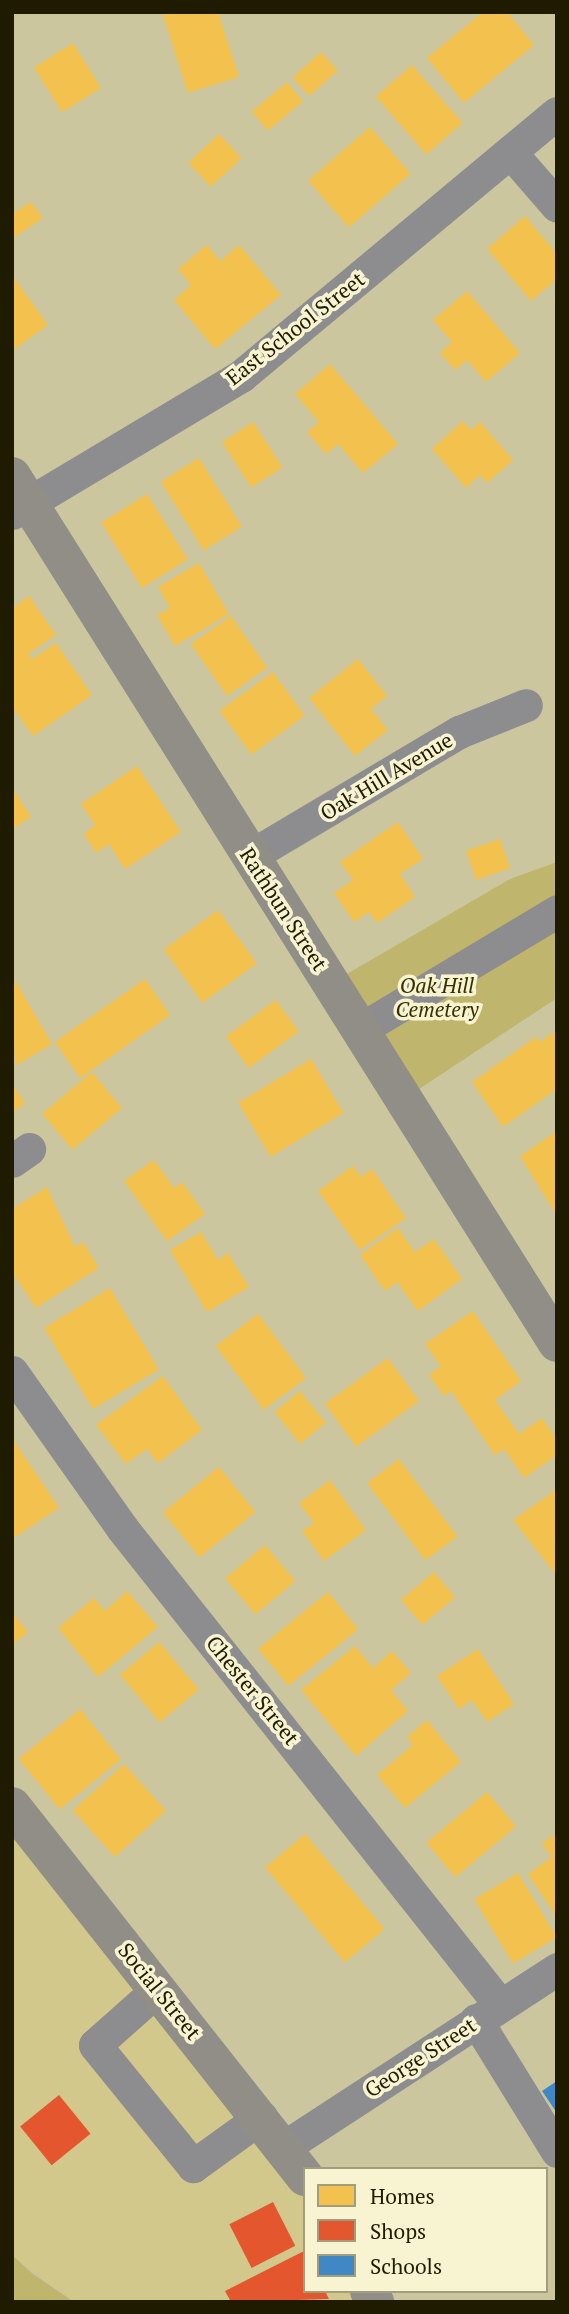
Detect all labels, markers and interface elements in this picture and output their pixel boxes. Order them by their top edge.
street label: East School Street [221,266,369,390]
street label: Oak Hill Avenue [315,727,457,825]
street label: Rathbun Street [235,843,333,975]
park label: Oak Hill Cemetery [395,972,479,1022]
street label: Chester Street [201,1630,305,1750]
street label: Social Street [113,1938,207,2044]
street label: George Street [360,2012,480,2102]
legend [303,2167,548,2293]
text: Homes [370,2182,435,2210]
text: Shops [370,2217,426,2245]
text: Schools [370,2252,442,2280]

